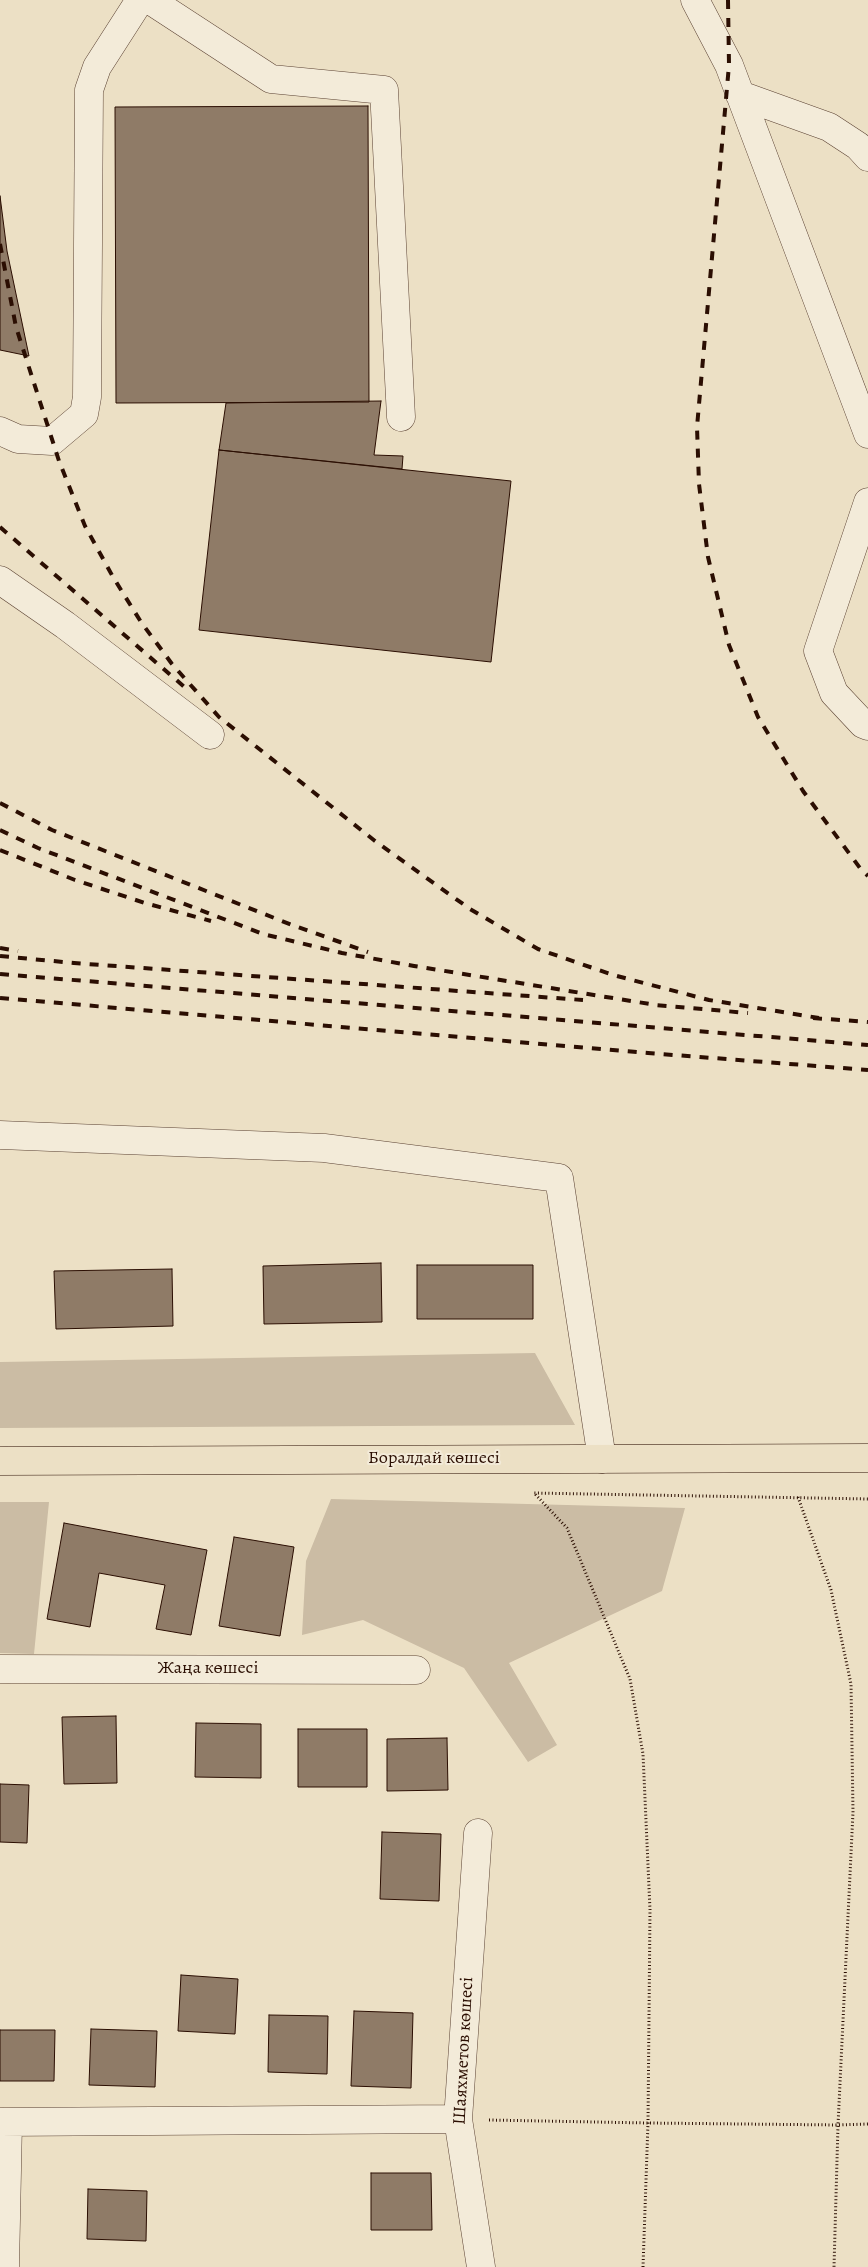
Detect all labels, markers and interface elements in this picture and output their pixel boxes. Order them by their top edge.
street label: Боралдай көшесі [368,1448,500,1470]
street label: Жаңа көшесі [158,1658,258,1680]
street label: Шаяхметов көшесі [449,1976,479,2126]

